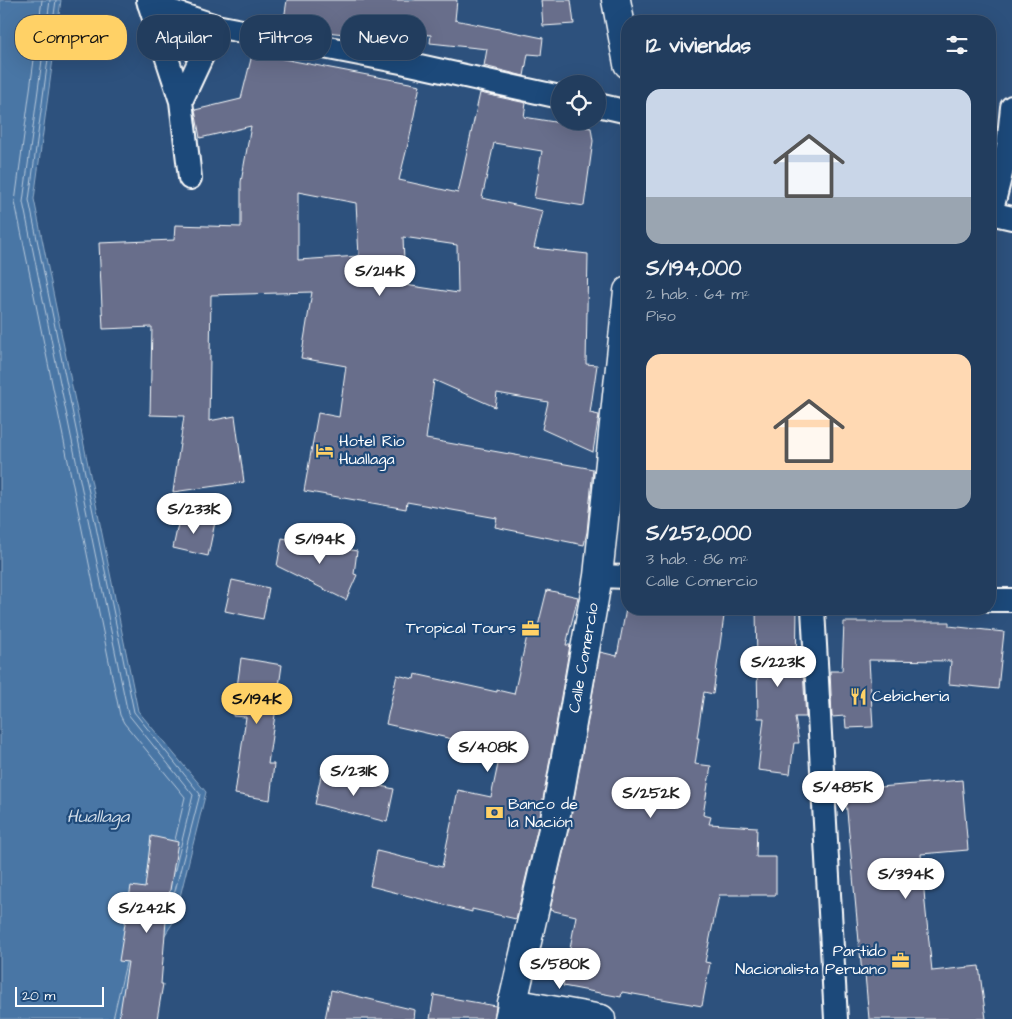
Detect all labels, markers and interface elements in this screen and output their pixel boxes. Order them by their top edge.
chip: Comprar [15,15,127,60]
chip: Alquilar [137,15,230,60]
chip: Filtros [240,15,331,60]
chip: Nuevo [341,15,426,60]
text: 12 viviendas [646,31,751,60]
icon: filters [943,31,971,59]
map controls [551,75,606,130]
button: locate [551,75,606,130]
icon: home [764,121,854,211]
pin: S/214K [339,254,421,297]
text: S/194,000 [646,254,741,283]
text: S/214K [355,260,405,282]
text: 2 hab. · 64 m² [646,283,750,305]
text: Piso [646,305,676,327]
icon: home [764,386,854,476]
place label: Hotel Rio Huallaga [339,430,405,471]
hotel icon: Hotel Rio Huallaga [315,440,335,460]
pin: S/233K [153,492,235,535]
text: S/233K [168,498,220,520]
text: S/252,000 [646,519,751,548]
pin: S/194K [279,522,361,565]
text: S/194K [295,528,345,550]
text: 3 hab. · 86 m² [646,548,748,570]
text: Calle Comercio [646,570,757,592]
street label: Calle Comercio [563,601,604,714]
place label: Tropical Tours [406,617,516,639]
office icon: Tropical Tours [520,618,540,638]
pin: S/223K [737,646,819,688]
text: S/223K [751,651,805,673]
pin: S/194K [216,682,298,725]
place label: Cebicheria [872,685,949,707]
restaurant icon: Cebicheria [848,686,868,706]
text: S/194K [232,688,282,710]
pin: S/408K [447,730,529,773]
text: S/408K [459,736,517,758]
pin: S/231K [313,754,395,797]
text: S/231K [331,760,377,782]
pin: S/485K [802,770,884,813]
pin: S/252K [610,776,692,819]
text: S/485K [813,776,873,798]
text: S/252K [623,782,679,804]
place label: Banco de la Nación [508,793,578,833]
bank icon: Banco de la Nación [484,803,504,823]
water label: Huallaga [67,804,130,830]
pin: S/394K [865,858,947,900]
text: S/394K [878,863,934,885]
pin: S/242K [106,892,188,934]
text: S/242K [119,897,175,919]
place label: Partido Nacionalista Peruano [735,940,886,980]
pin: S/580K [519,948,601,990]
office icon: Partido Nacionalista Peruano [890,950,910,970]
text: S/580K [530,953,590,975]
scale bar [15,984,104,1007]
text: 20 m [22,986,55,1006]

